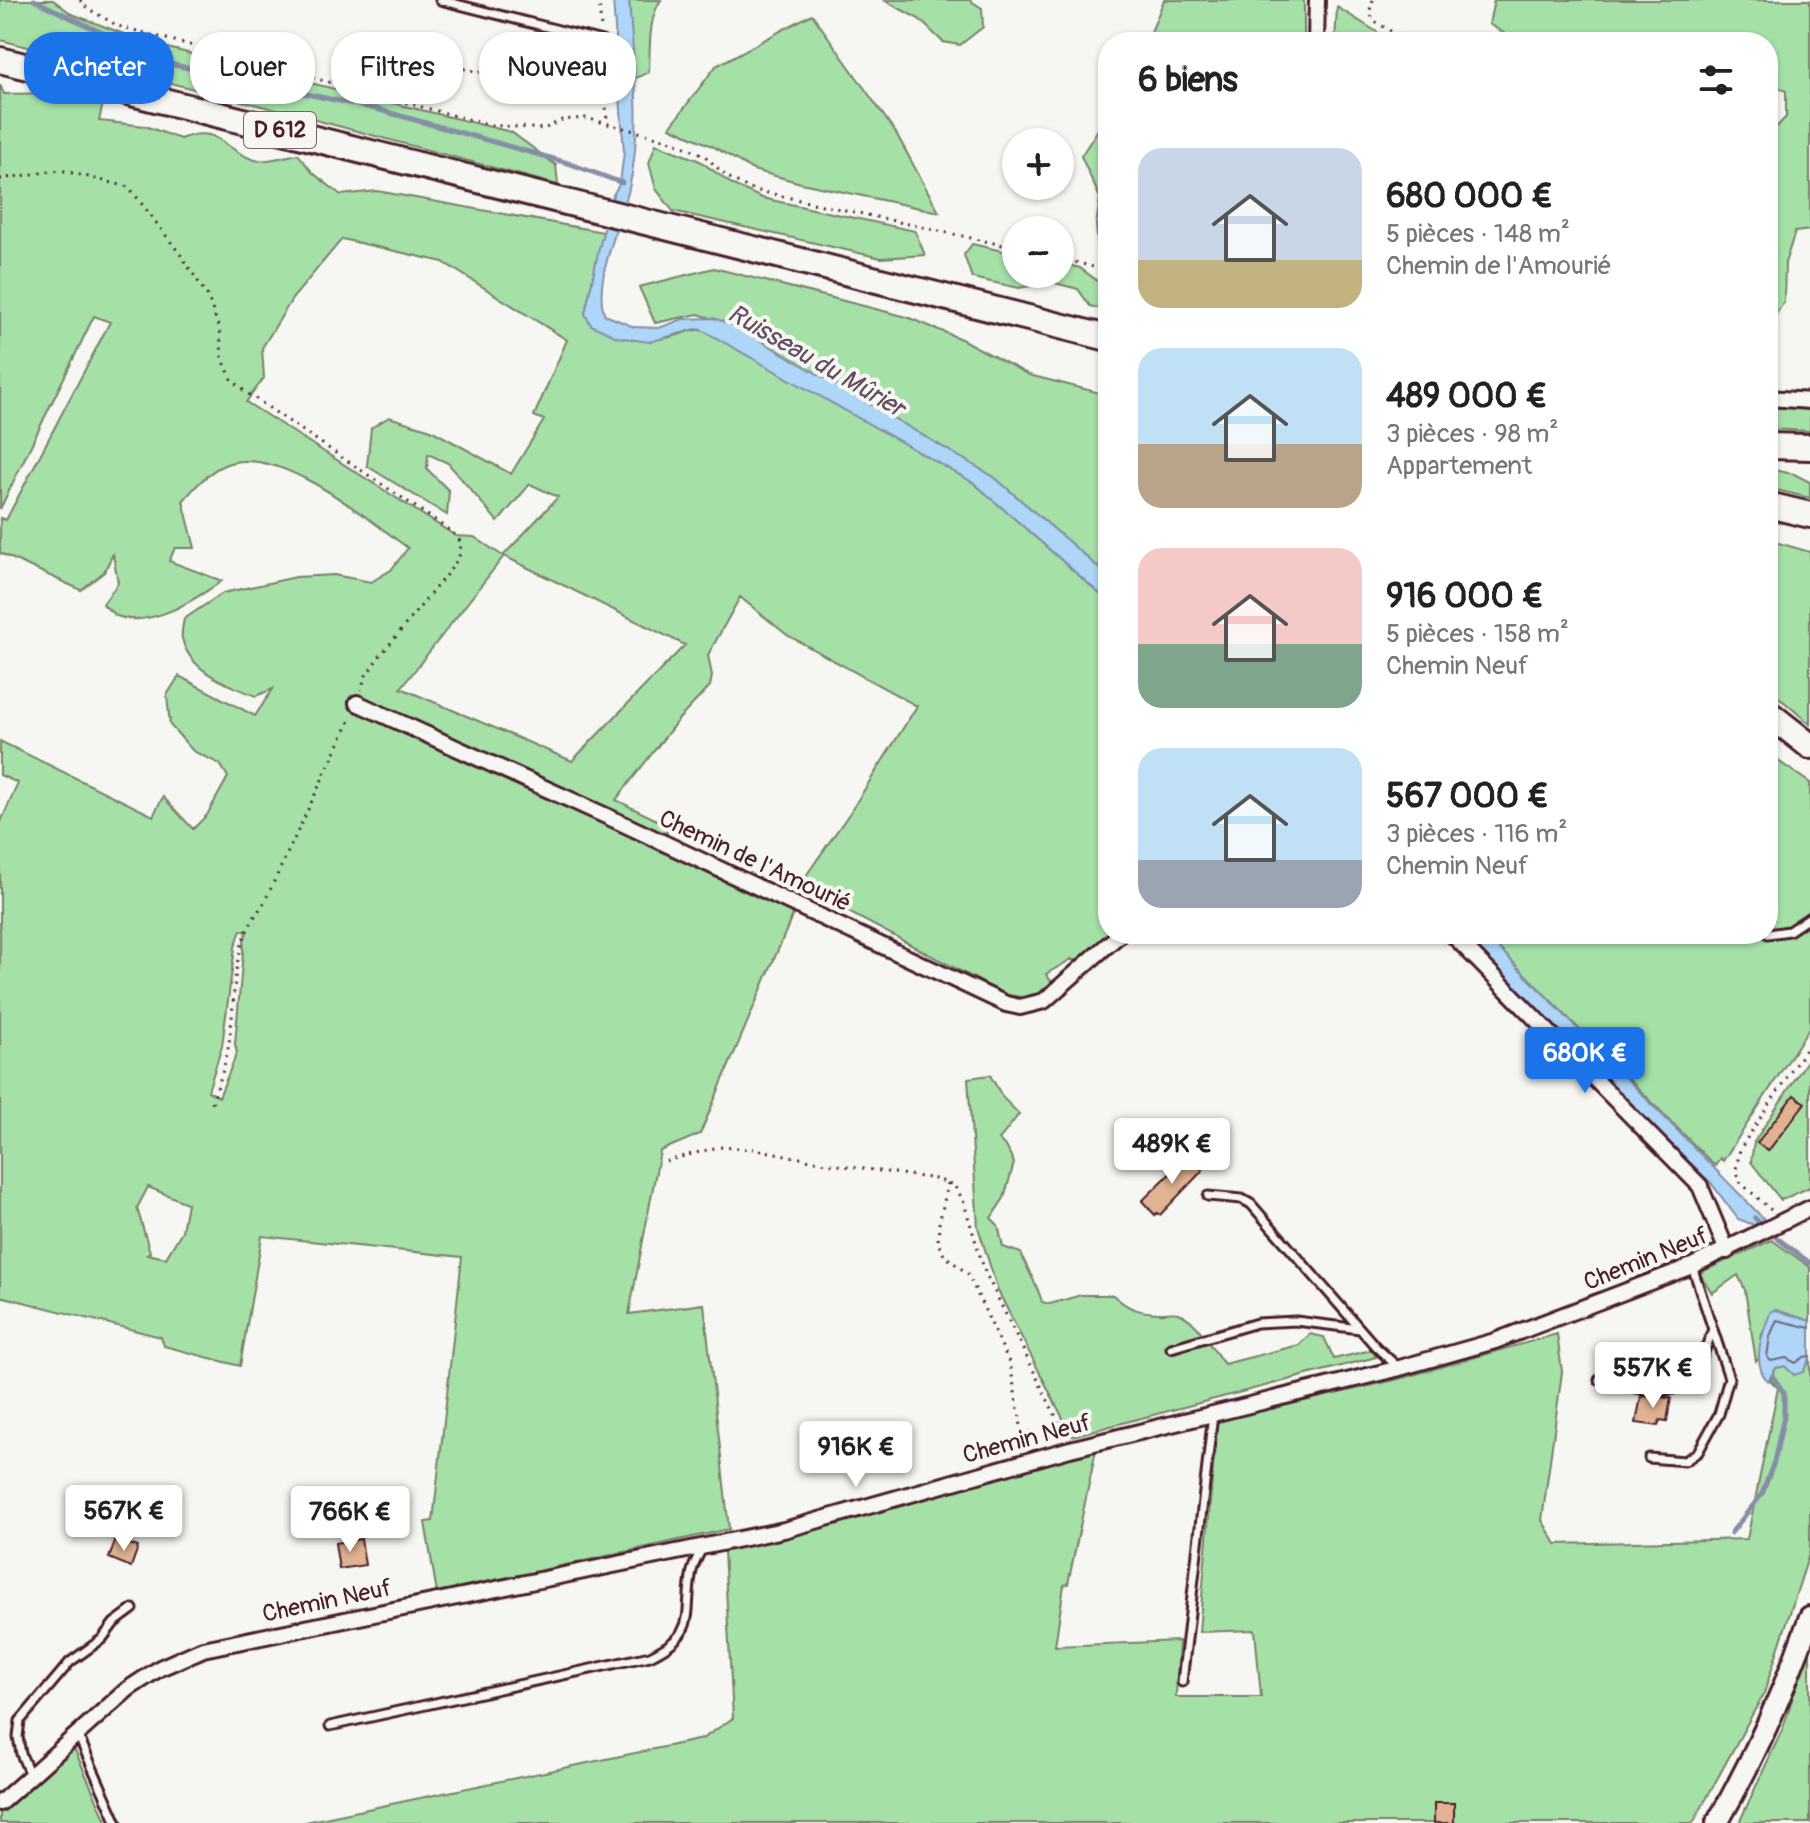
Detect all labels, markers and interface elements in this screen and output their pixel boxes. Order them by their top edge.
chip: Acheter [24,32,174,104]
chip: Louer [190,32,315,104]
chip: Filtres [331,32,463,104]
chip: Nouveau [479,32,636,104]
icon: filters [1694,58,1738,102]
text: 6 biens [1138,59,1238,102]
road number: D 612 [244,112,316,148]
map controls [1002,128,1074,288]
button: + [1002,128,1074,200]
text: 680 000 € [1386,175,1553,218]
icon: home [1202,180,1298,276]
button: − [1002,216,1074,288]
text: 5 pièces · 148 m² [1386,218,1570,250]
text: Chemin de l'Amourié [1386,250,1612,282]
water label: Ruisseau du Mûrier [722,297,913,426]
text: 489 000 € [1386,375,1547,418]
icon: home [1202,380,1298,476]
text: 3 pièces · 98 m² [1386,418,1558,450]
text: Appartement [1386,450,1532,482]
text: 916 000 € [1386,575,1543,618]
icon: home [1202,580,1298,676]
text: 5 pièces · 158 m² [1386,618,1569,650]
text: Chemin Neuf [1386,650,1529,682]
text: 567 000 € [1386,775,1549,818]
icon: home [1202,780,1298,876]
street label: Chemin de l'Amourié [654,804,856,918]
text: 3 pièces · 116 m² [1386,818,1567,850]
text: Chemin Neuf [1386,850,1529,882]
pin: 680K € [1520,1027,1650,1095]
text: 680K € [1543,1037,1627,1069]
pin: 489K € [1107,1118,1237,1186]
text: 489K € [1132,1128,1212,1160]
street label: Chemin Neuf [1580,1221,1713,1297]
pin: 557K € [1588,1342,1718,1410]
text: 557K € [1613,1352,1693,1384]
street label: Chemin Neuf [960,1408,1095,1470]
pin: 916K € [791,1421,921,1489]
text: 916K € [817,1431,895,1463]
pin: 567K € [59,1485,189,1553]
pin: 766K € [285,1486,415,1554]
text: 567K € [83,1495,165,1527]
text: 766K € [309,1496,391,1528]
street label: Chemin Neuf [260,1573,395,1629]

